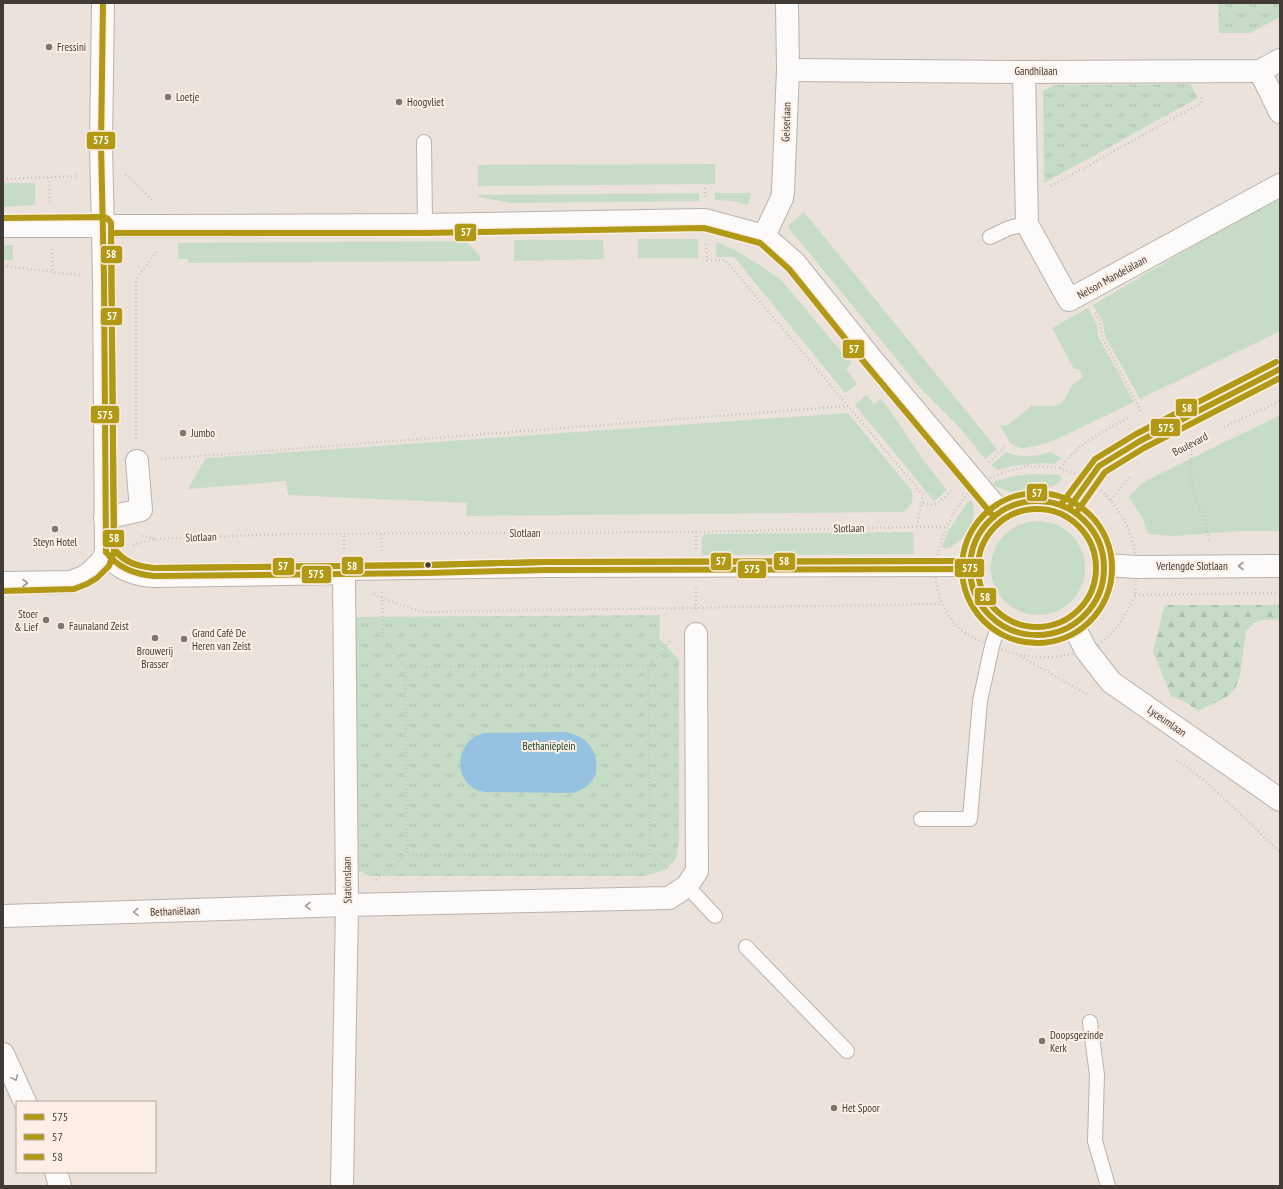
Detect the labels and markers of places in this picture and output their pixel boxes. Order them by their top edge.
place label: Fressini [57,40,86,54]
marker: Fressini [44,42,54,52]
place label: Loetje [176,90,200,104]
marker: Loetje [163,92,173,102]
place label: Hoogvliet [407,95,444,109]
marker: Hoogvliet [394,97,404,107]
place label: Jumbo [190,426,215,440]
marker: Jumbo [178,428,188,438]
marker: Steyn Hotel [50,524,60,534]
place label: Steyn Hotel [33,535,77,549]
unlabelled marker [423,560,433,570]
place label: Stoer & Lief [14,607,39,634]
marker: Stoer & Lief [41,615,51,625]
place label: Faunaland Zeist [69,619,129,633]
marker: Faunaland Zeist [56,621,66,631]
place label: Grand Café De Heren van Zeist [192,626,251,653]
marker: Brouwerij Brasser [150,633,160,643]
marker: Grand Café De Heren van Zeist [179,634,189,644]
place label: Brouwerij Brasser [137,644,173,671]
place label: Doopsgezinde Kerk [1050,1028,1104,1055]
marker: Doopsgezinde Kerk [1037,1036,1047,1046]
place label: Het Spoor [842,1101,880,1115]
marker: Het Spoor [829,1103,839,1113]

